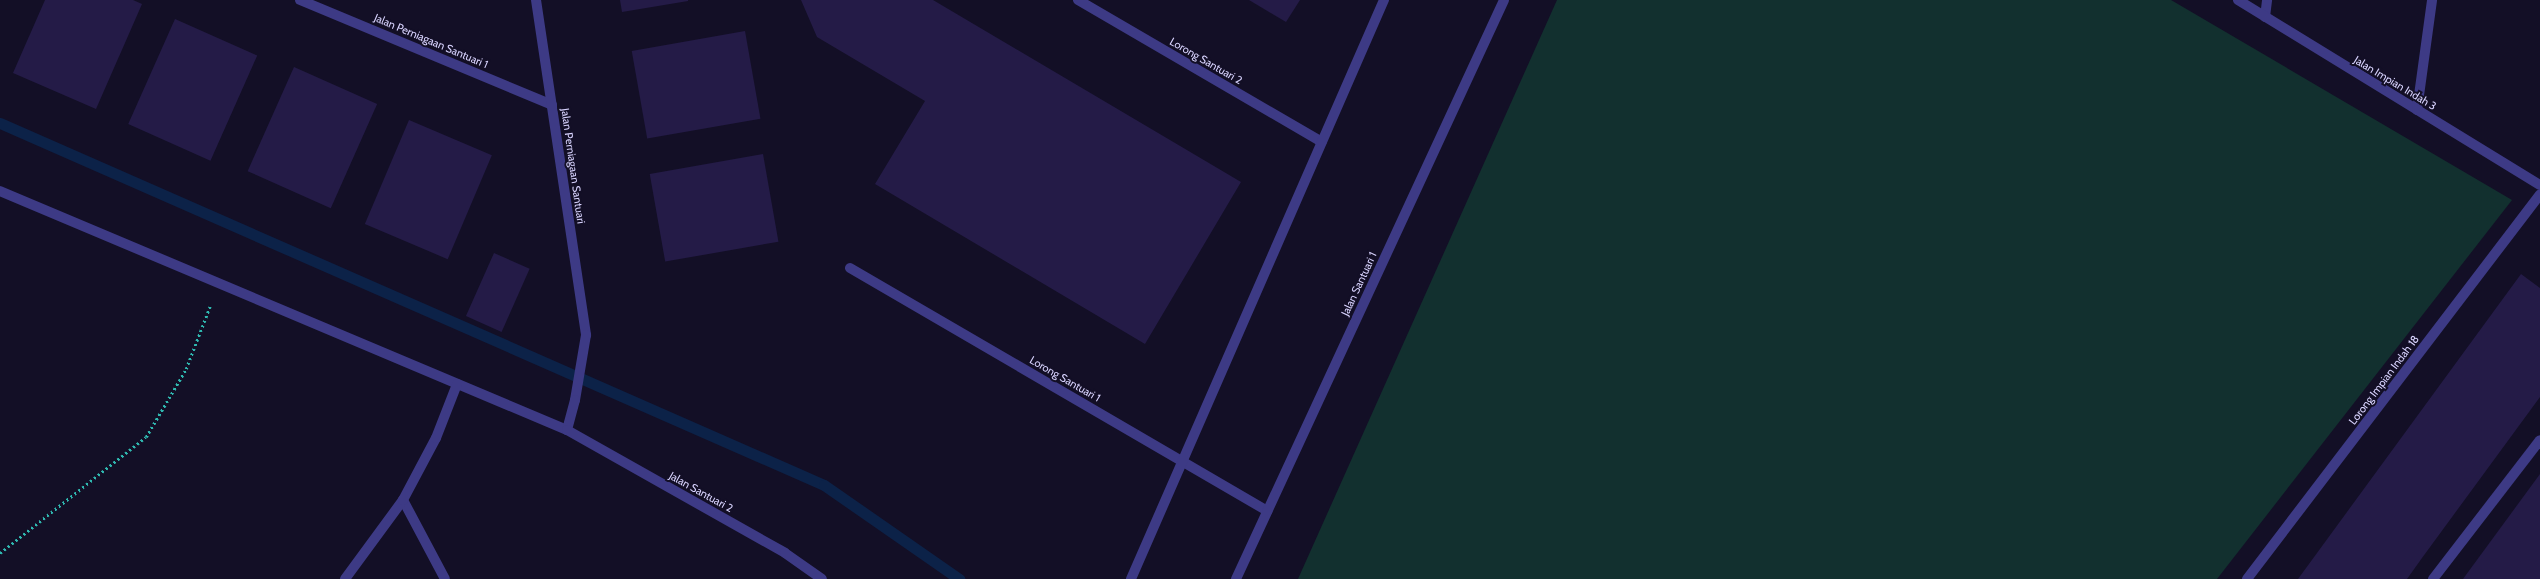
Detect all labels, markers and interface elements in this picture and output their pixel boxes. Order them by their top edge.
street label: Jalan Perniagaan Santuari 1 [372,11,490,71]
street label: Lorong Santuari 2 [1167,35,1245,87]
street label: Jalan Impian Indah 3 [2351,53,2439,113]
street label: Jalan Perniagaan Santuari [558,107,588,225]
street label: Jalan Santuari 1 [1338,250,1380,318]
street label: Lorong Impian Indah 18 [2346,333,2422,427]
street label: Lorong Santuari 1 [1027,353,1103,405]
street label: Jalan Santuari 2 [667,469,735,515]

